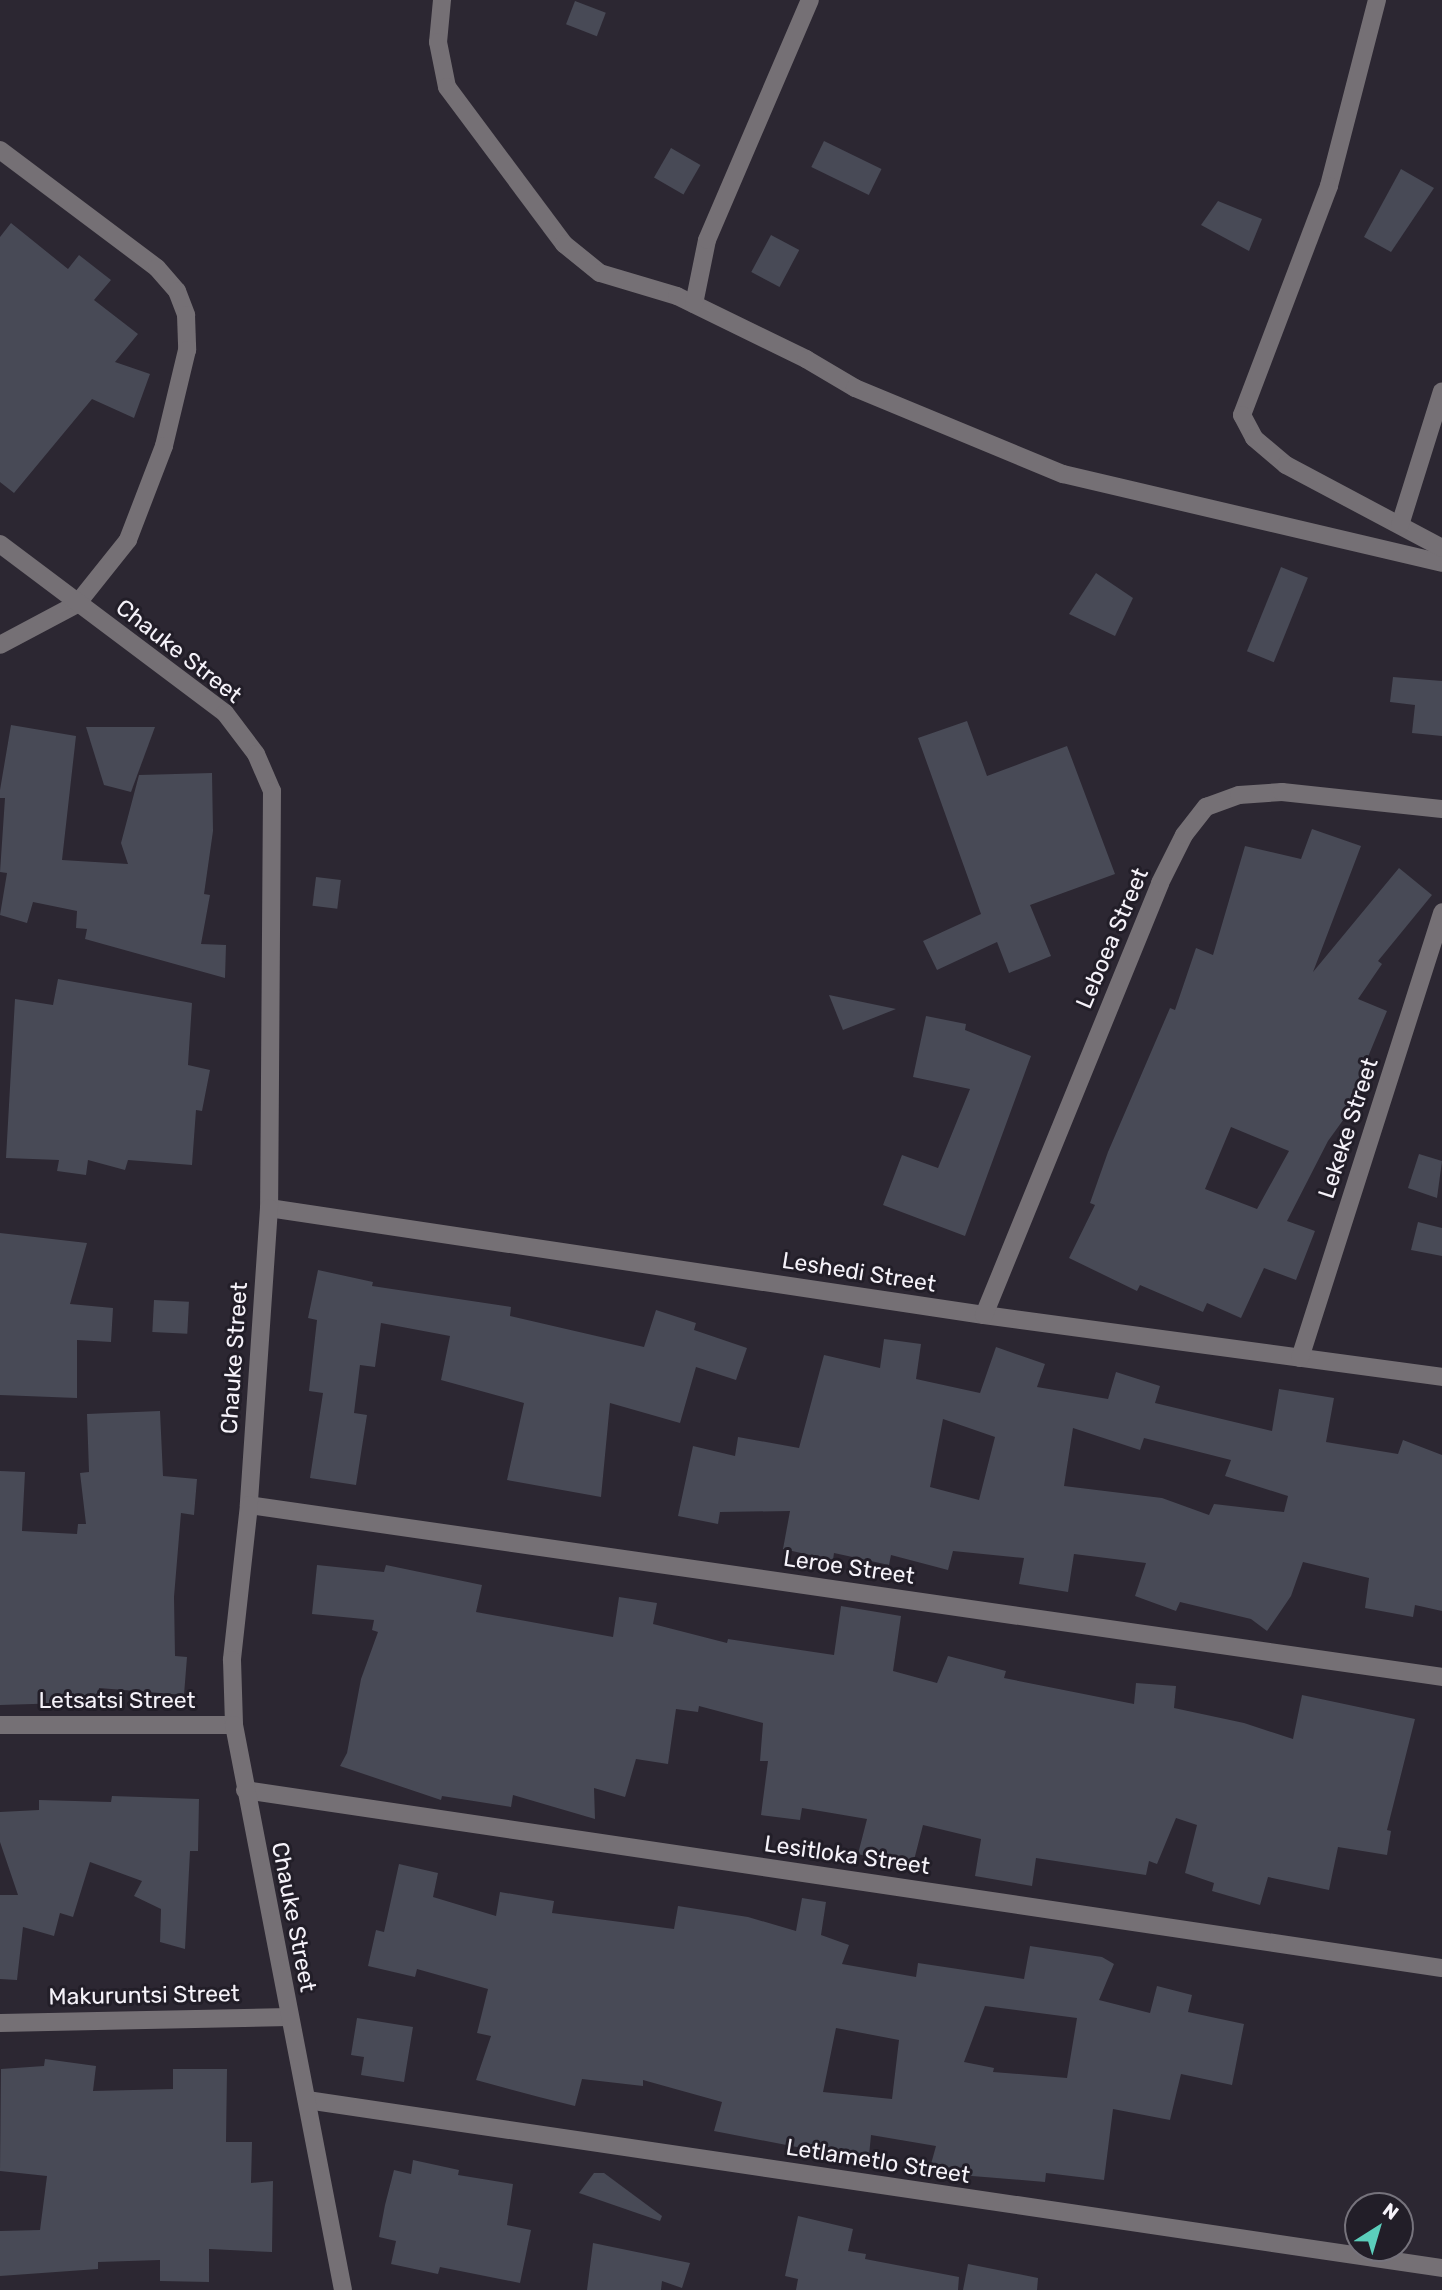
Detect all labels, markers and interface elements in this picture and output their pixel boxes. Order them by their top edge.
street label: Chauke Street [111,593,247,709]
street label: Leboea Street [1070,863,1154,1013]
street label: Lekeke Street [1312,1054,1384,1202]
street label: Leshedi Street [780,1246,938,1298]
street label: Chauke Street [215,1281,253,1435]
street label: Leroe Street [782,1544,916,1590]
street label: Letsatsi Street [38,1686,196,1714]
street label: Lesitloka Street [762,1830,932,1880]
street label: Chauke Street [266,1840,322,1994]
street label: Makuruntsi Street [48,1980,240,2010]
street label: Letlametlo Street [784,2133,972,2189]
north arrow [1344,2192,1414,2262]
text: N [1378,2198,1403,2225]

